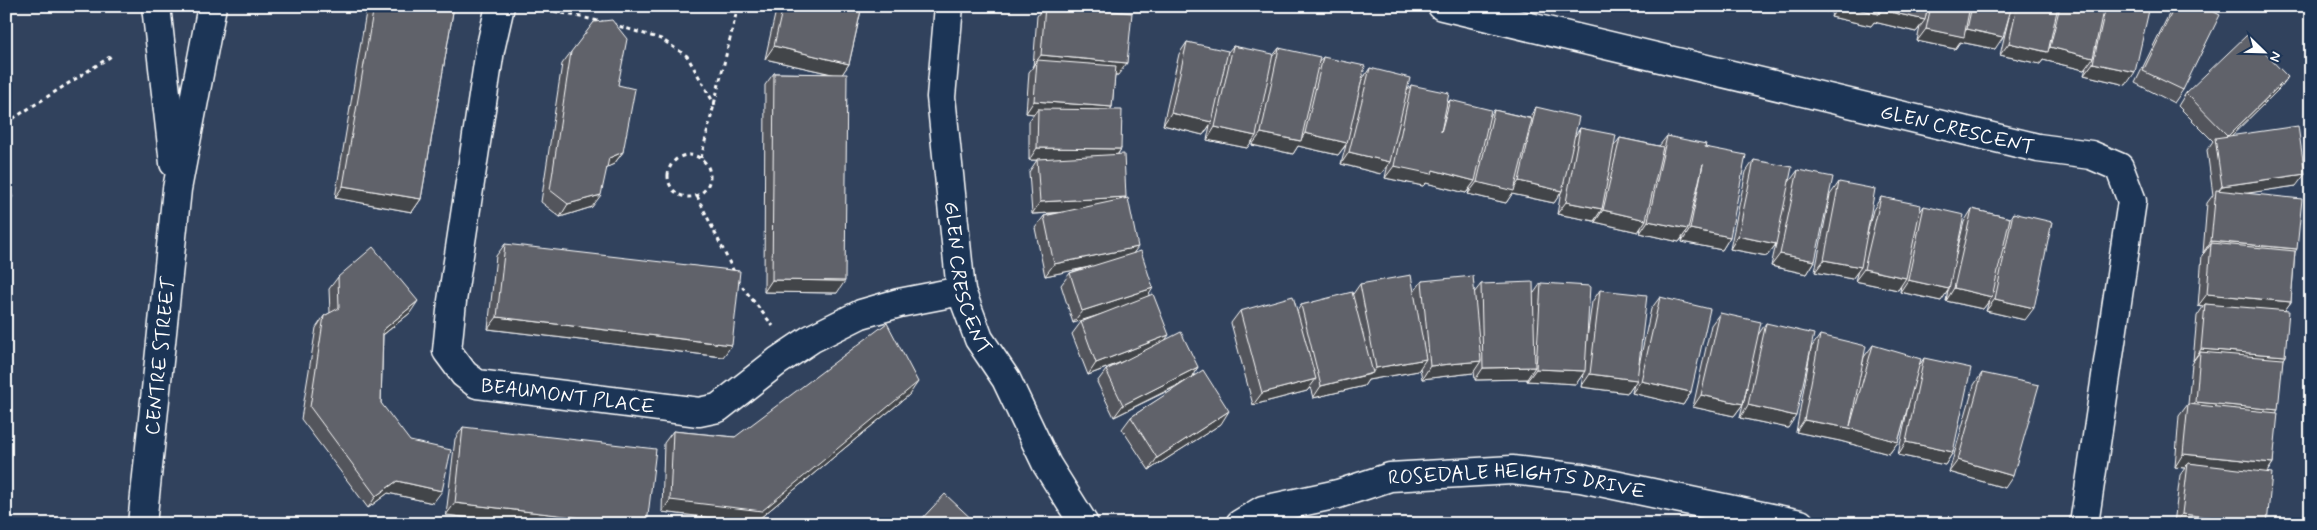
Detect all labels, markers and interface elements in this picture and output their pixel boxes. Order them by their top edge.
north arrow [2240,28,2290,78]
text: N [2265,49,2285,64]
street label: GLEN CRESCENT [1878,99,2037,162]
street label: GLEN CRESCENT [937,200,998,361]
street label: CENTRE STREET [139,274,183,436]
street label: BEAUMONT PLACE [479,373,656,421]
street label: ROSEDALE HEIGHTS DRIVE [1387,458,1648,506]

